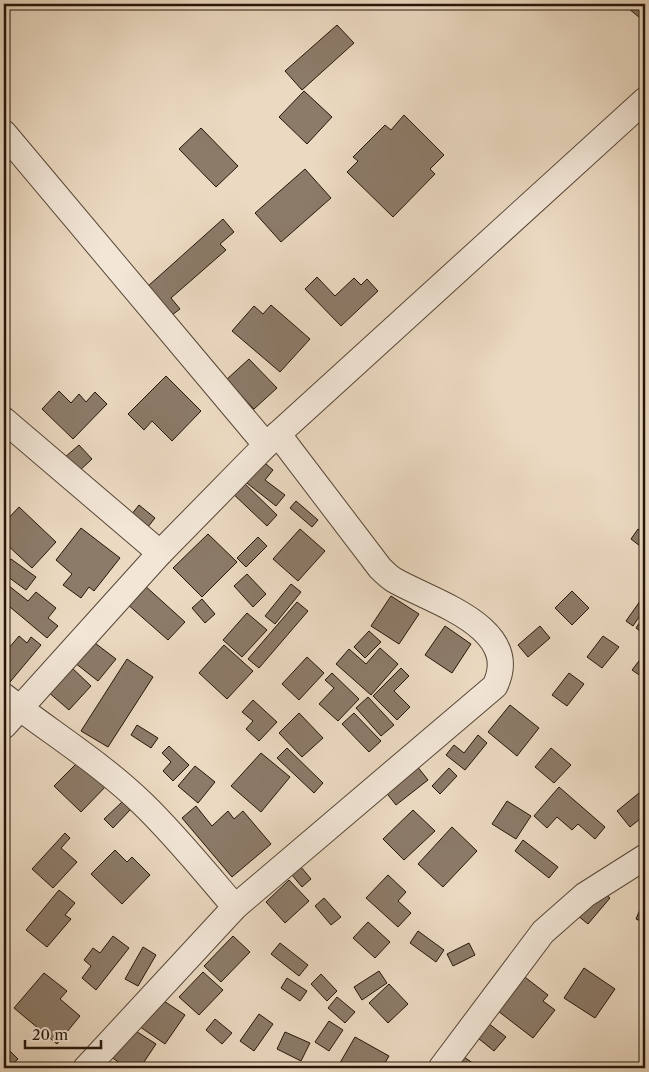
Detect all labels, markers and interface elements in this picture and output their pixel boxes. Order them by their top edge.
scale bar [25,1017,101,1049]
text: 20 m [32,1025,68,1044]

